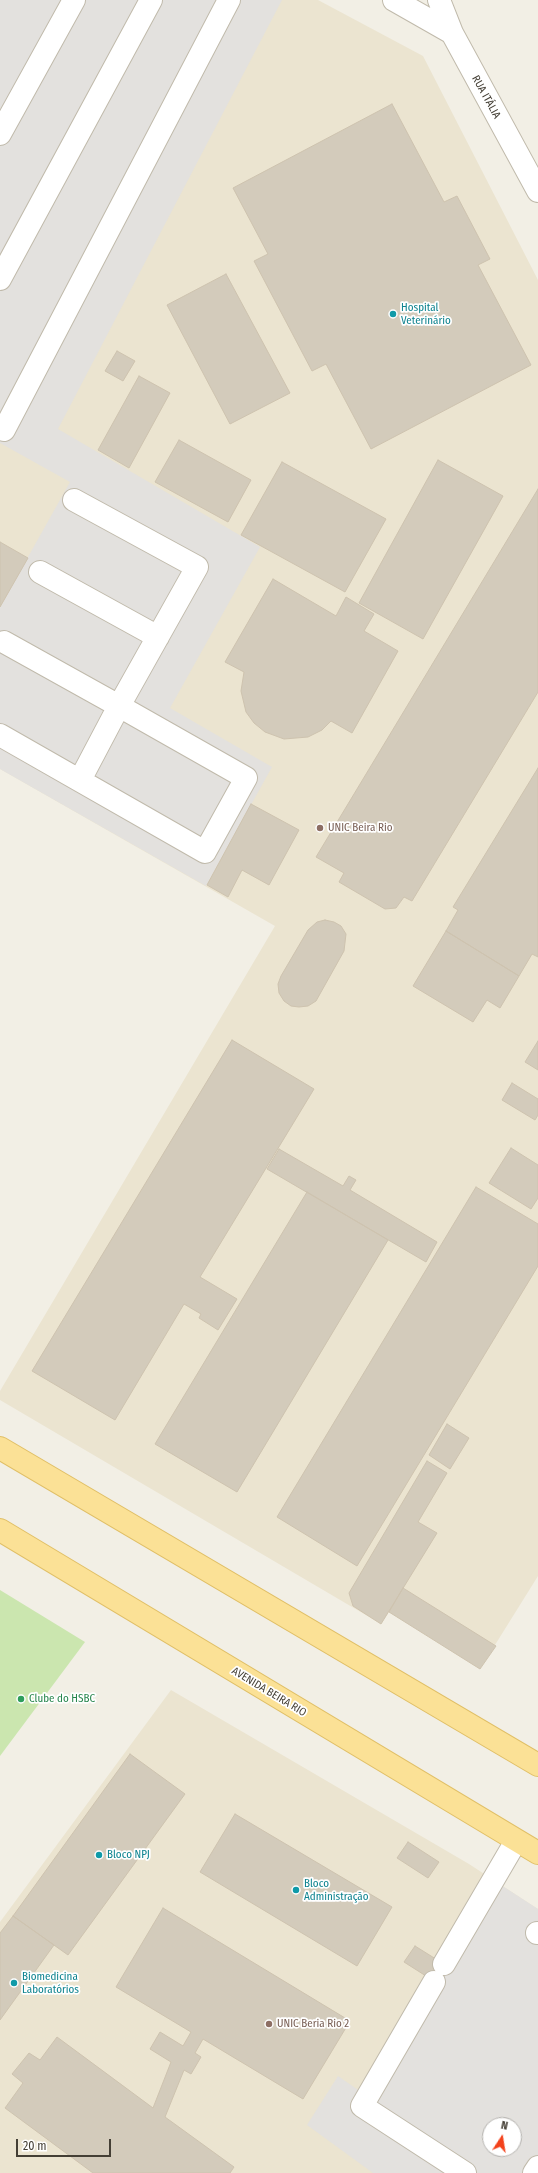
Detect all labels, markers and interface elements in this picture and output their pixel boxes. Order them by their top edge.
street label: RUA ITÁLIA [469,73,503,121]
place label: Hospital Veterinário [401,301,451,327]
marker: Hospital Veterinário [388,309,398,319]
place label: UNIC Beira Rio [328,821,392,835]
marker: UNIC Beira Rio [315,823,325,833]
street label: AVENIDA BEIRA RIO [229,1665,309,1719]
place label: Clube do HSBC [29,1692,95,1706]
marker: Clube do HSBC [16,1694,26,1704]
place label: Bloco NPJ [107,1848,150,1862]
marker: Bloco NPJ [94,1850,104,1860]
place label: Bloco Administração [304,1877,368,1903]
marker: Bloco Administração [291,1885,301,1895]
place label: Biomedicina Laboratórios [22,1970,79,1996]
marker: Biomedicina Laboratórios [9,1978,19,1988]
place label: UNIC Beria Rio 2 [277,2017,349,2031]
marker: UNIC Beria Rio 2 [264,2019,274,2029]
north arrow [482,2117,522,2157]
text: N [500,2119,509,2133]
scale bar [18,2131,113,2157]
text: 20 m [23,2139,47,2153]

